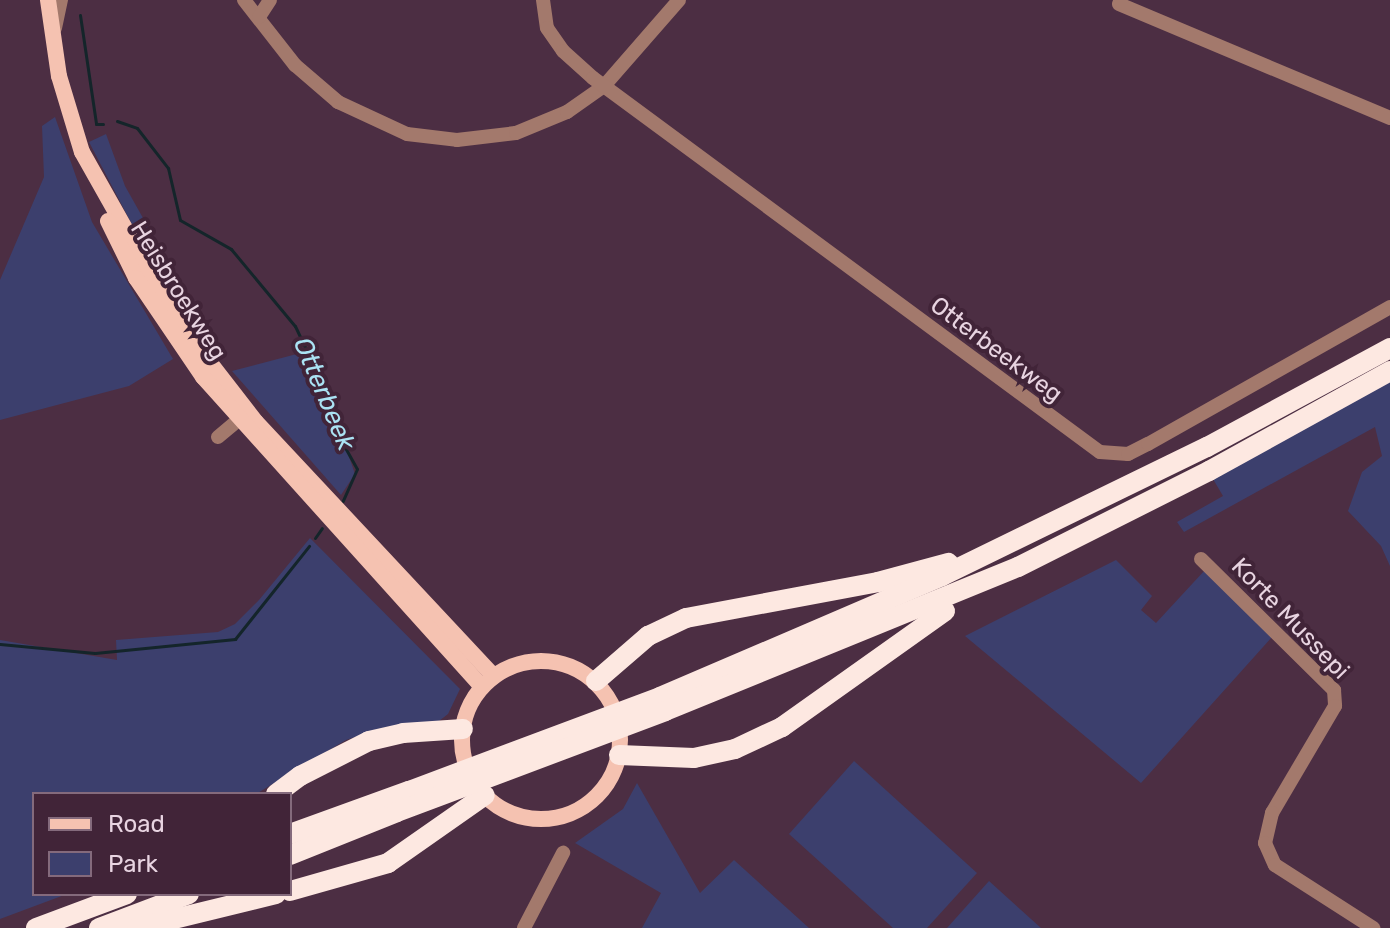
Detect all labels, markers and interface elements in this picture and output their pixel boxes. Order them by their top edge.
street label: Heisbroekweg [124,216,232,366]
street label: Otterbeekweg [924,291,1068,409]
water label: Otterbeek [286,333,362,455]
street label: Korte Mussepi [1225,553,1355,685]
legend [32,792,292,896]
text: Road [108,810,165,838]
text: Park [108,850,158,878]

